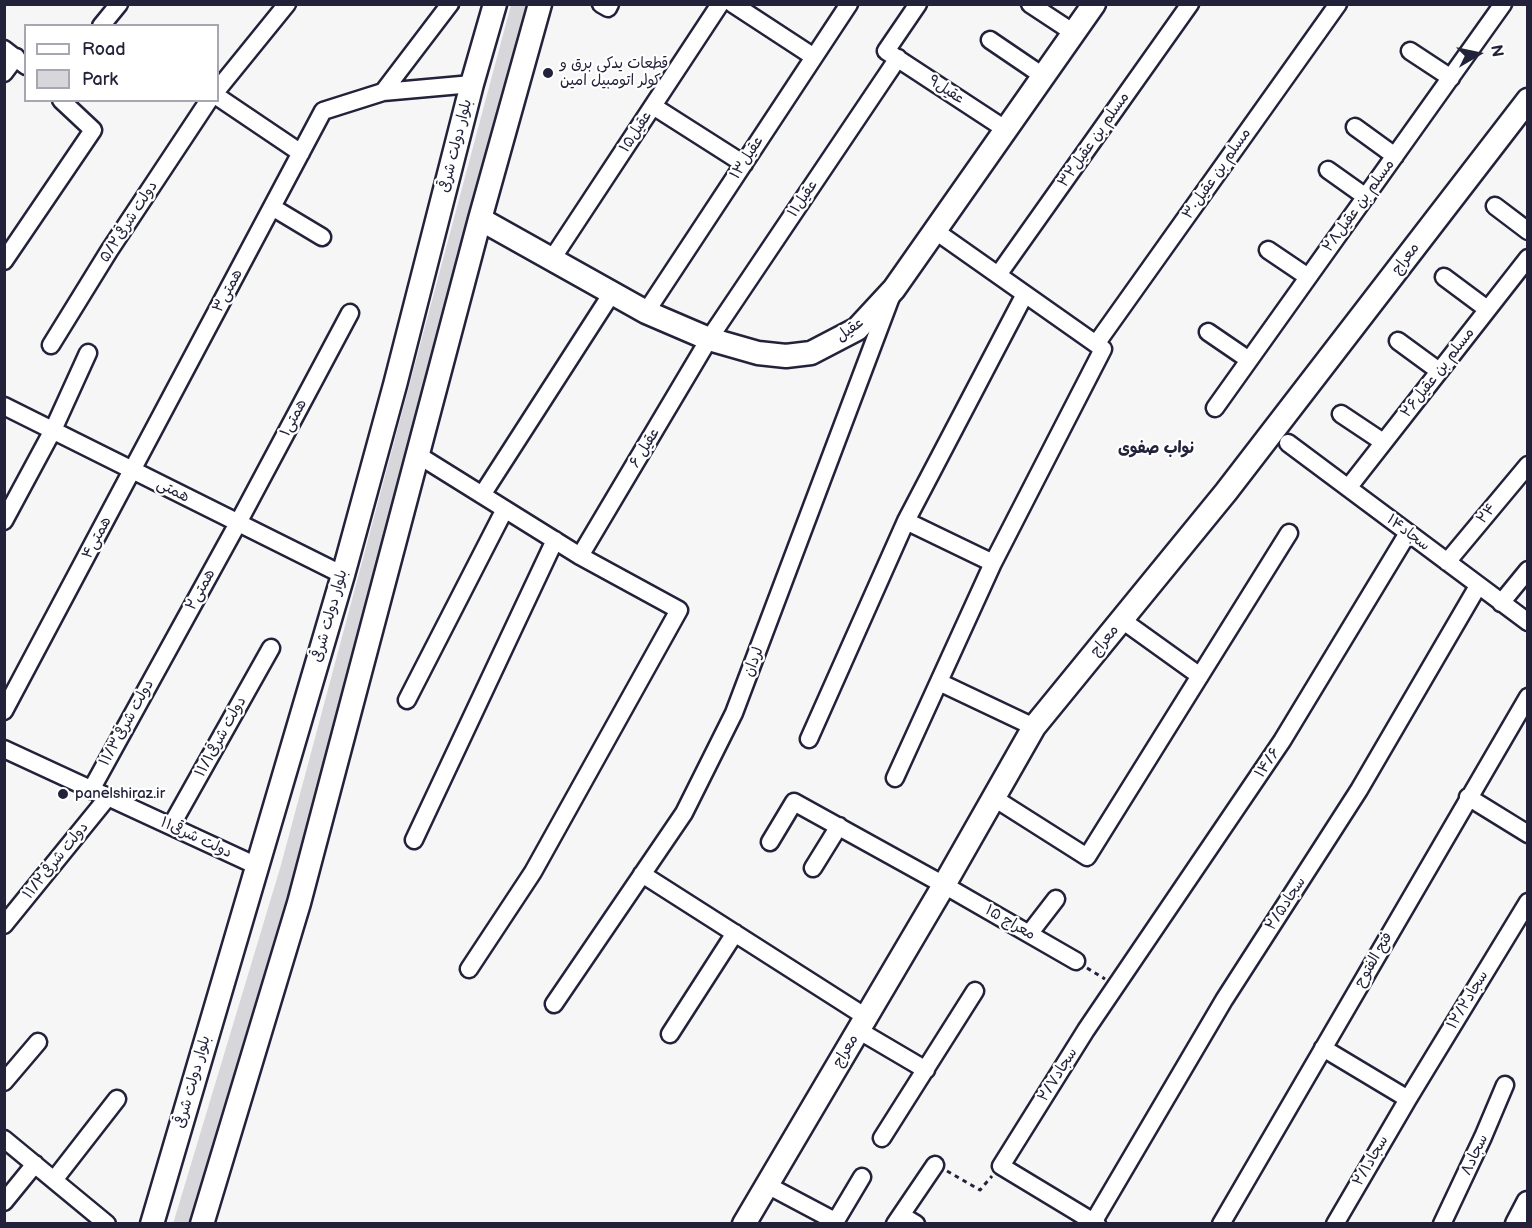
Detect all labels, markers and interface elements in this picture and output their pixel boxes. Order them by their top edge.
legend [24,24,219,102]
north arrow [1448,24,1508,84]
text: Road [82,39,126,60]
text: N [1486,44,1507,59]
place label: قطعات یدکی برق و کولر اتومبیل امین [560,55,668,90]
marker: قطعات یدکی برق و کولر اتومبیل امین [541,66,555,80]
text: Park [82,69,118,90]
street label: عقیل۹ [925,72,967,108]
street label: مسلم بن عقیل۳۲ [1054,89,1134,191]
street label: بلوار دولت شرقی [436,98,476,194]
street label: عقیل۱۵ [616,108,656,156]
street label: مسلم بن عقیل۳۰ [1179,125,1255,223]
street label: عقیل۱۳ [726,133,768,183]
street label: مسلم بن عقیل۲۸ [1319,156,1399,256]
street label: عقیل۱۱ [784,177,822,221]
street label: ۵/۲دولت شرقی [96,178,162,266]
street label: معراج [1388,240,1424,278]
street label: ۳همتی [209,266,247,316]
street label: عقیل [833,314,867,346]
street label: مسلم بن عقیل۲۶ [1397,325,1479,421]
street label: ۱همتی [277,396,311,440]
street label: عقیل ۶ [626,425,664,471]
district label: نواب صفوی [1118,439,1194,459]
street label: همتی [154,475,192,507]
street label: ۲۴ [1473,500,1501,528]
street label: ۱۴سجاد [1383,511,1433,555]
street label: ۴همتی [78,514,116,562]
street label: ۲همتی [182,566,220,614]
street label: بلوار دولت شرقی [308,568,352,664]
street label: معراج [1087,622,1123,660]
street label: لردان [740,645,768,679]
street label: ۱۱/۳دولت شرقی [96,677,158,769]
street label: ۱۱/۱دولت شرقی [192,694,250,780]
street label: ۱۴/۶ [1251,744,1285,782]
place label: panelshiraz.ir [75,785,165,803]
marker: panelshiraz.ir [56,787,70,801]
street label: ۱۱دولت شرقی [157,814,235,862]
street label: ۱۱/۲دولت شرقی [19,819,93,903]
street label: ۲/۵سجاد [1262,874,1310,934]
street label: معراج ۱۵ [982,901,1038,945]
street label: فتح الفتوح [1351,929,1397,991]
street label: ۱۲/۲سجاد [1443,967,1493,1033]
street label: معراج [829,1031,863,1071]
street label: بلوار دولت شرقی [171,1034,215,1130]
street label: سجاد۲/۷ [1034,1045,1082,1105]
street label: ۸سجاد [1458,1132,1492,1178]
street label: ۲/۱سجاد [1349,1133,1393,1189]

